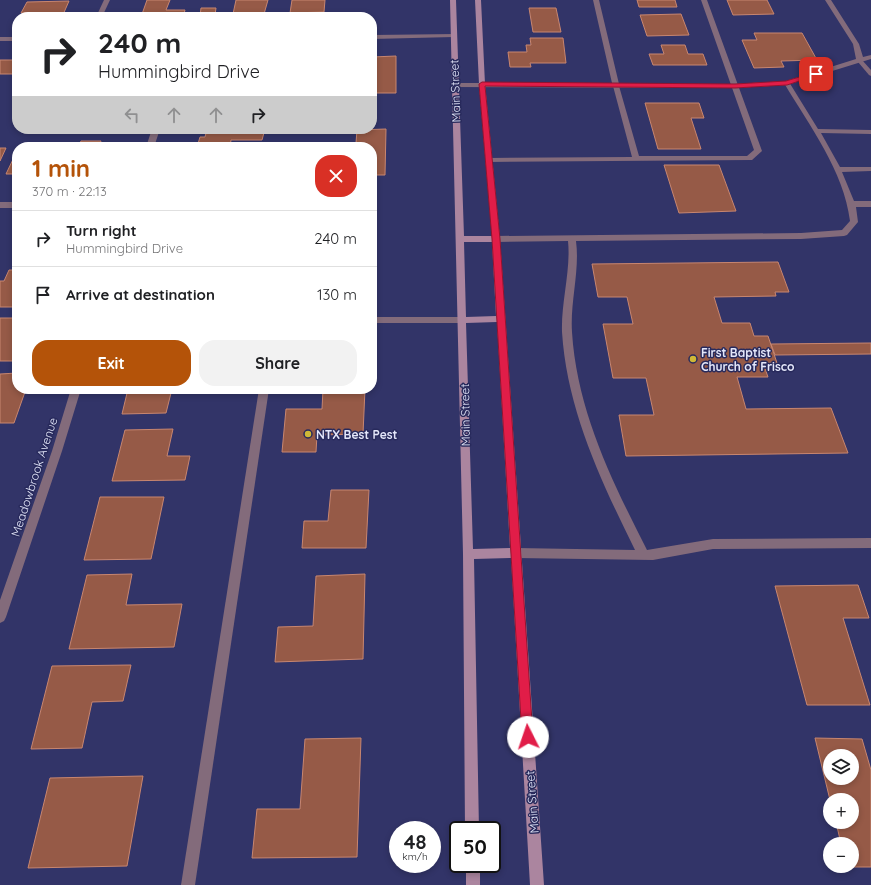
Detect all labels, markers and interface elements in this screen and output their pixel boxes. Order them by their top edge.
text: 240 m [98,25,181,60]
icon: right [32,28,84,80]
pin [799,57,833,91]
street label: Main Street [446,59,464,123]
text: Hummingbird Drive [98,60,260,83]
icon: arrive [805,63,827,85]
icon: left [121,104,143,126]
icon: ahead [163,104,185,126]
icon: ahead [205,104,227,126]
icon: right [247,104,269,126]
text: 1 min [32,153,90,183]
button: close [315,155,357,197]
text: 370 m · 22:13 [32,183,107,199]
text: Turn right [66,221,137,240]
icon: right [32,228,54,250]
text: 240 m [314,229,357,248]
text: Hummingbird Drive [66,240,183,256]
icon: arrive [32,284,54,306]
text: Arrive at destination [66,285,215,304]
text: 130 m [317,285,357,304]
button: Exit [32,340,191,386]
button: Share [199,340,357,386]
place label: First Baptist Church of Frisco [701,345,795,374]
marker: First Baptist Church of Frisco [688,354,698,364]
street label: Main Street [457,383,473,447]
street label: Meadowbrook Avenue [8,415,60,538]
place label: NTX Best Pest [316,427,398,442]
marker: NTX Best Pest [303,429,313,439]
position arrow [507,716,549,758]
map controls [823,749,859,873]
button: layers [823,749,859,785]
street label: Main Street [522,770,542,834]
button: + [823,793,859,829]
speed limit sign: 50 [449,821,501,873]
text: 48 [404,829,426,854]
button: − [823,837,859,873]
text: km/h [402,850,428,863]

